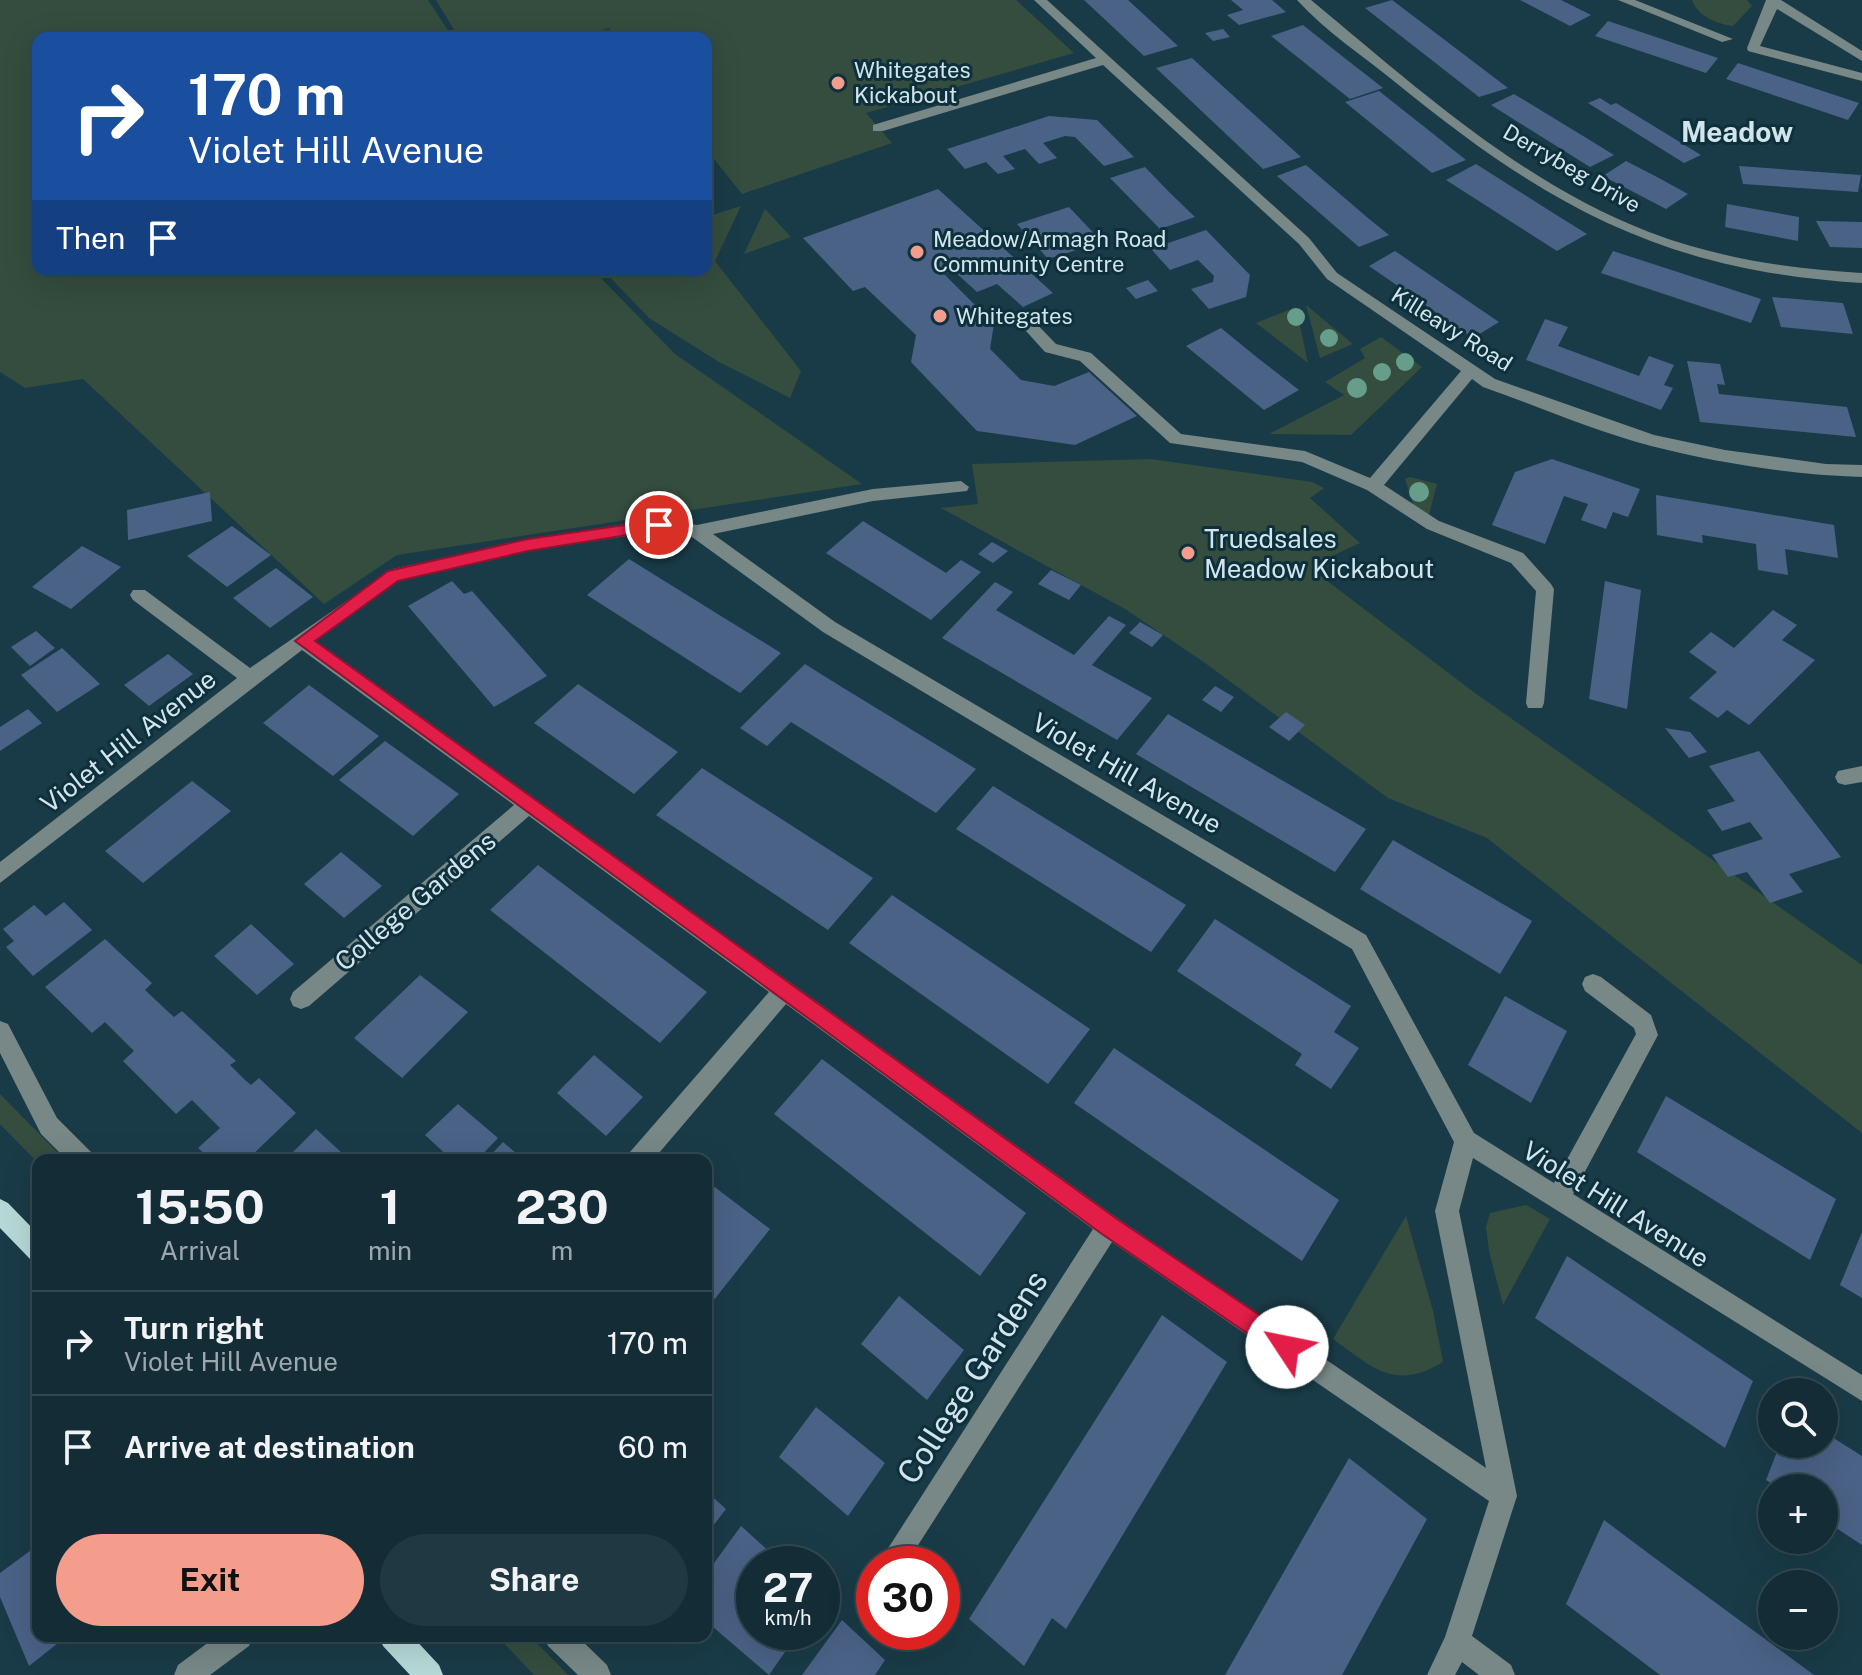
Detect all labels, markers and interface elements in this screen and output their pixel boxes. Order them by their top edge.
place label: Whitegates Kickabout [854,57,971,108]
text: 170 m [188,62,345,128]
icon: right [56,64,160,168]
marker: Whitegates Kickabout [829,74,847,92]
district label: Meadow [1681,115,1793,148]
street label: Derrybeg Drive [1499,118,1645,218]
text: Violet Hill Avenue [188,129,484,171]
icon: arrive [141,216,185,260]
text: Then [56,220,125,256]
place label: Meadow/Armagh Road Community Centre [933,226,1166,277]
marker: Meadow/Armagh Road Community Centre [908,243,926,261]
street label: Killeavy Road [1387,282,1517,376]
place label: Whitegates [956,303,1073,329]
marker: Whitegates [931,307,949,325]
pin [625,491,693,559]
icon: arrive [637,503,681,547]
place label: Truedsales Meadow Kickabout [1204,523,1434,584]
marker: Truedsales Meadow Kickabout [1179,544,1197,562]
street label: Violet Hill Avenue [34,663,222,819]
street label: Violet Hill Avenue [1027,706,1227,840]
street label: College Gardens [328,825,502,977]
street label: Violet Hill Avenue [1517,1134,1715,1274]
text: 15:50 [135,1178,265,1235]
text: 1 [380,1178,400,1235]
text: 230 [515,1178,609,1235]
text: Arrival [160,1235,240,1266]
text: min [368,1235,412,1266]
text: m [551,1235,573,1266]
street label: College Gardens [889,1264,1055,1490]
position arrow [1245,1305,1329,1389]
text: Turn right [124,1310,264,1346]
icon: right [56,1321,100,1365]
text: 170 m [607,1325,688,1361]
text: Violet Hill Avenue [124,1346,338,1377]
map controls [1758,1378,1838,1650]
button: search [1758,1378,1838,1458]
icon: arrive [56,1425,100,1469]
text: Arrive at destination [124,1429,415,1465]
text: 60 m [618,1429,688,1465]
button: + [1758,1474,1838,1554]
button: Exit [56,1534,364,1626]
button: Share [380,1534,688,1626]
speed limit sign: 30 [856,1546,960,1650]
text: 27 [763,1564,813,1611]
button: − [1758,1570,1838,1650]
text: km/h [764,1606,812,1630]

